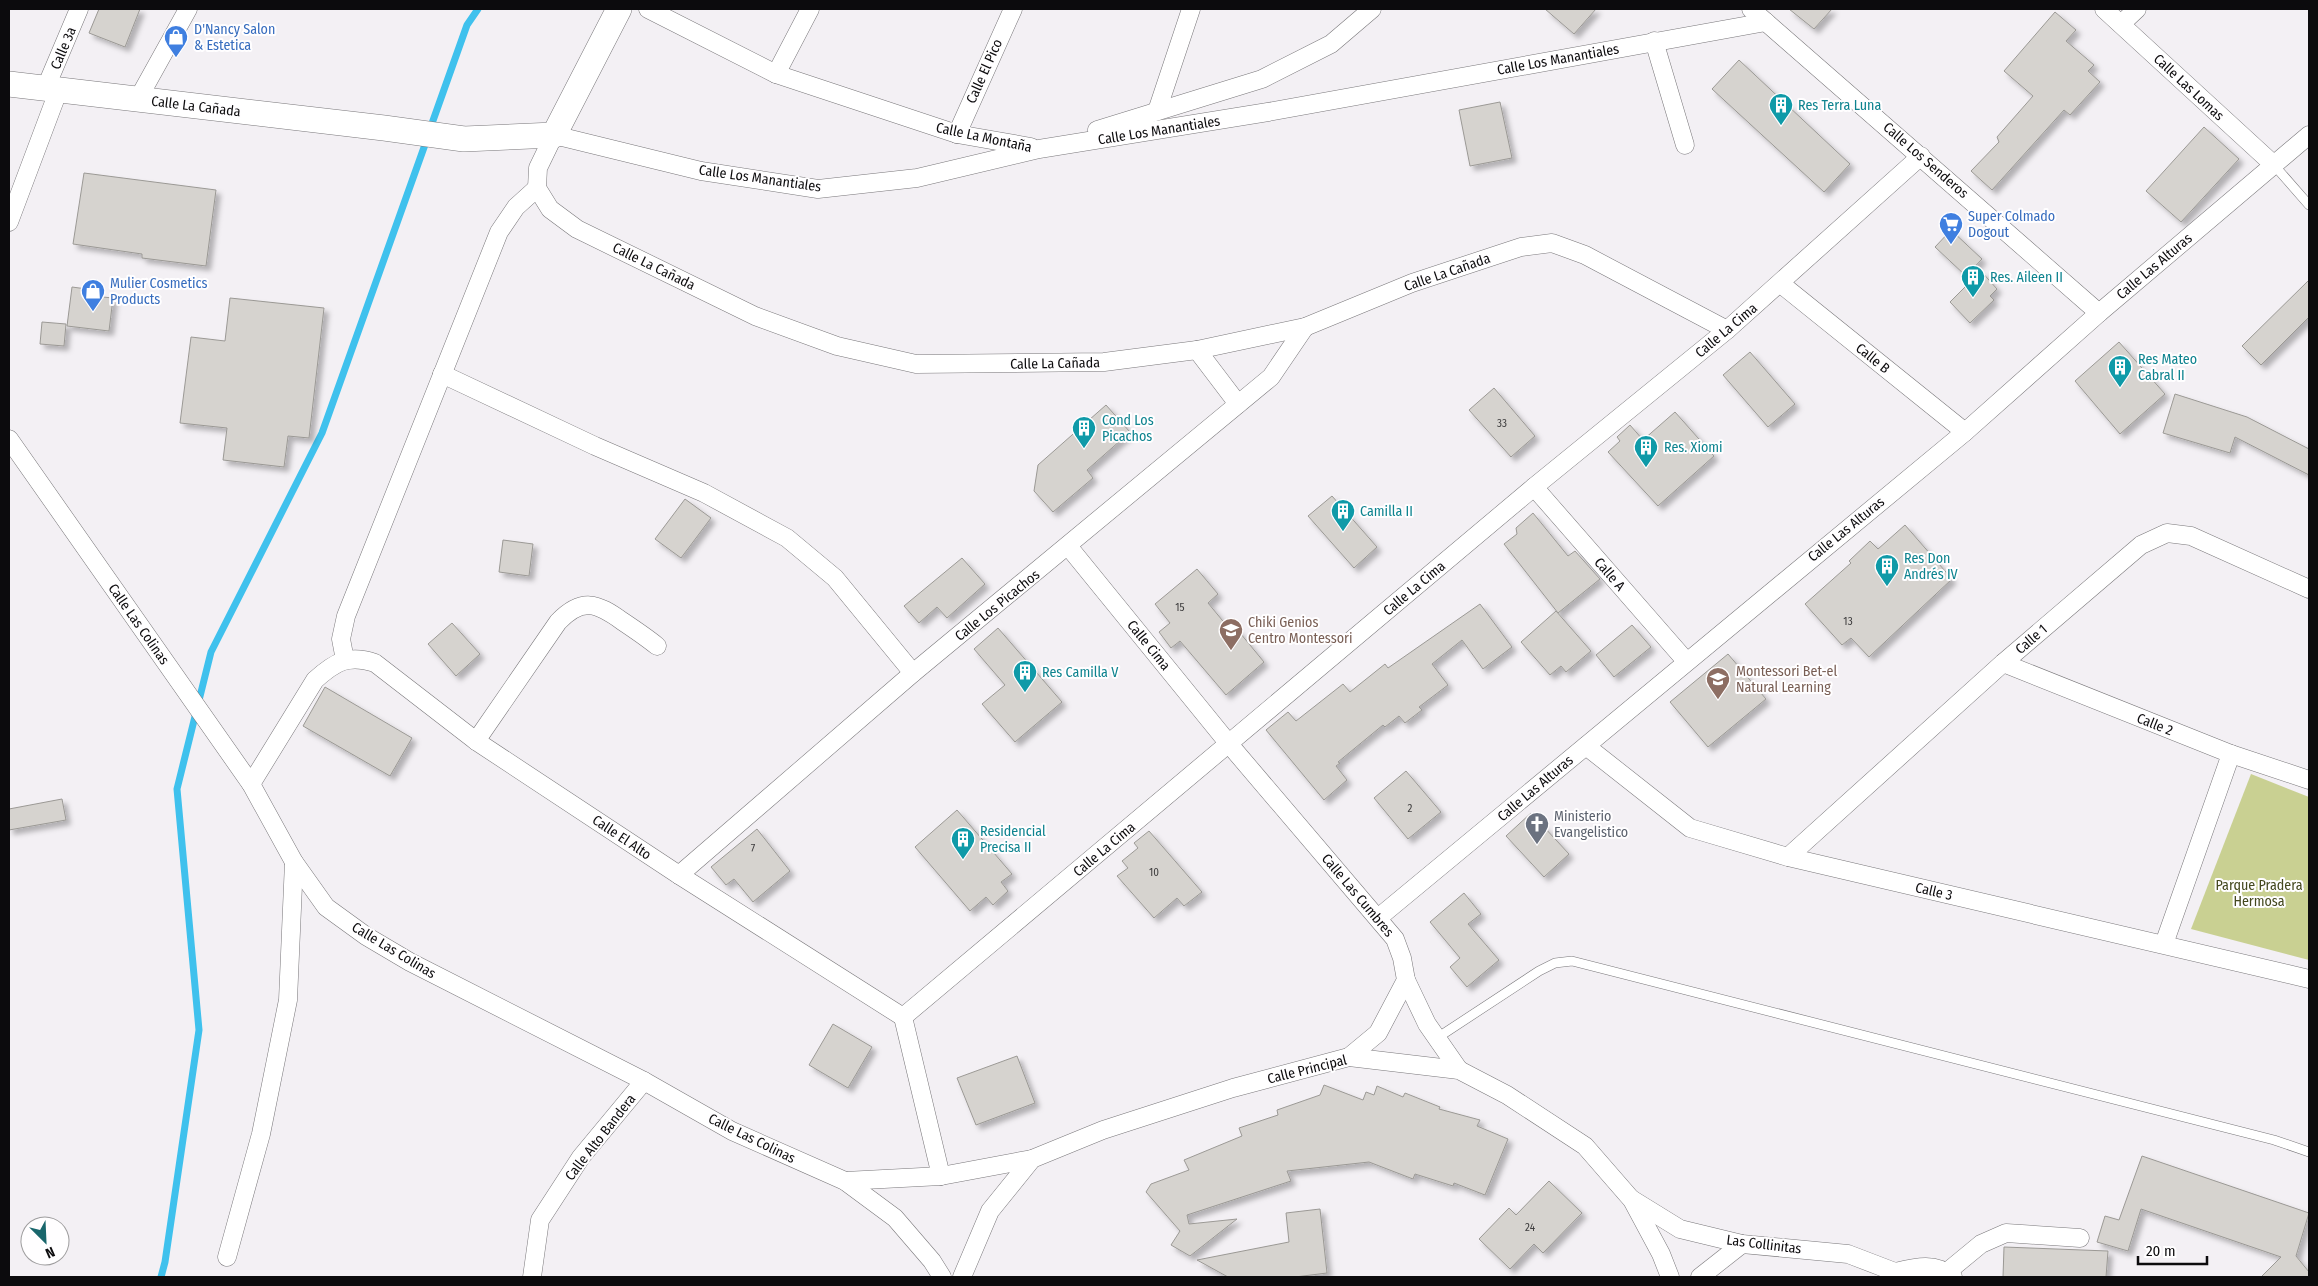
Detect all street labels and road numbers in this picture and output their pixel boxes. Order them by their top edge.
street label: Calle 3a [47,24,80,72]
street label: Calle El Pico [963,36,1006,106]
street label: Calle Los Manantiales [1496,40,1620,79]
street label: Calle Las Lomas [2150,50,2227,124]
street label: Calle La Cañada [150,93,242,120]
street label: Calle Los Manantiales [1097,112,1221,149]
street label: Calle La Montaña [934,119,1034,156]
street label: Calle Los Senderos [1880,119,1972,202]
street label: Calle Los Manantiales [698,161,822,196]
street label: Calle Las Alturas [2113,230,2196,303]
street label: Calle La Cañada [610,239,698,294]
street label: Calle La Cañada [1402,250,1493,295]
street label: Calle La Cima [1692,299,1761,361]
street label: Calle B [1852,340,1893,377]
street label: Calle La Cañada [1010,354,1100,373]
street label: Calle Las Alturas [1805,493,1888,565]
street label: Calle A [1591,554,1629,595]
street label: Calle La Cima [1380,557,1449,619]
street label: Calle Los Picachos [952,566,1043,645]
street label: Calle Las Colinas [104,581,173,668]
street label: Calle Cima [1123,617,1174,674]
street label: Calle 1 [2012,621,2051,658]
street label: Calle 2 [2134,710,2175,739]
street label: Calle Las Alturas [1494,752,1577,825]
street label: Calle El Alto [589,812,654,863]
street label: Calle La Cima [1070,818,1139,880]
street label: Calle Las Cumbres [1318,850,1397,940]
street label: Calle 3 [1914,879,1954,904]
street label: Calle Las Colinas [349,919,439,982]
street label: Calle Principal [1266,1051,1349,1088]
street label: Calle Alto Bandera [561,1091,639,1184]
street label: Calle Las Colinas [705,1110,798,1167]
street label: Las Collinitas [1725,1231,1802,1258]

